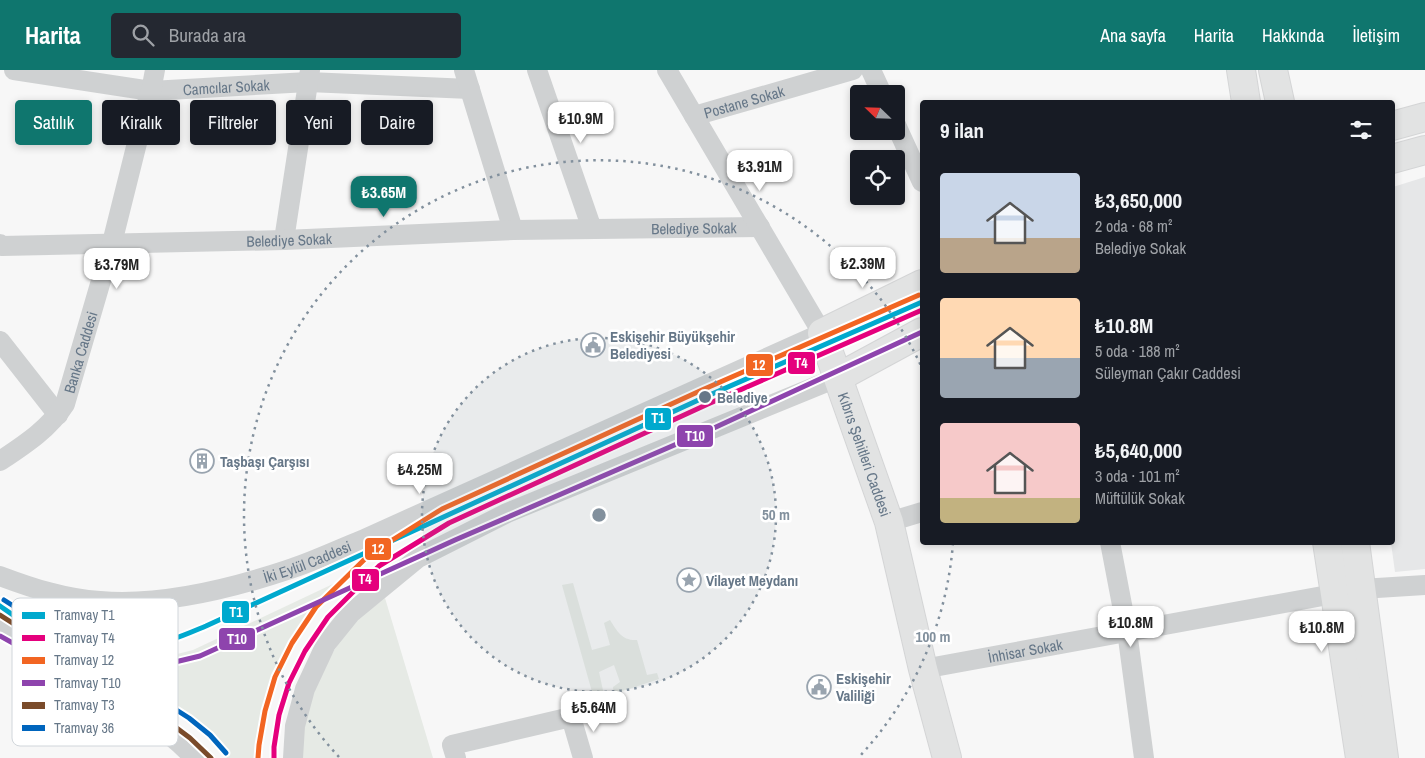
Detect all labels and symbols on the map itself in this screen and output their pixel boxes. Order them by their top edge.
street label: Camcılar Sokak [182,74,271,100]
street label: Postane Sokak [701,80,787,123]
north arrow [850,85,905,140]
pin: ₺10.9M [540,102,622,144]
pin: ₺3.91M [719,150,801,192]
pin: ₺3.65M [343,176,425,218]
street label: Belediye Sokak [651,217,738,239]
street label: Belediye Sokak [246,227,333,251]
pin: ₺2.39M [822,246,904,289]
pin: ₺3.79M [76,248,158,290]
street label: Banka Caddesi [58,309,102,396]
place label: Eskişehir Büyükşehir Belediyesi [610,326,735,364]
public building icon: Eskişehir Büyükşehir Belediyesi [580,332,606,358]
line badge: T4 [787,351,816,375]
line badge: 12 [745,353,774,377]
text: T4 [794,354,808,372]
text: 12 [753,356,765,374]
place label: Belediye [717,387,768,408]
marker: Belediye [697,389,713,405]
street label: Kıbrıs Şehitleri Caddesi [833,389,897,519]
line badge: T1 [644,407,672,431]
text: T1 [651,409,665,427]
line badge: T10 [676,424,714,448]
text: T10 [685,427,705,445]
building icon: Taşbaşı Çarşısı [189,448,215,474]
place label: Taşbaşı Çarşısı [220,451,309,472]
pin: ₺4.25M [379,452,461,495]
text: 50 m [762,504,790,525]
centre of rings [590,506,608,524]
street label: İki Eylül Caddesi [261,535,354,587]
line badge: 12 [364,537,392,561]
text: 12 [372,540,384,558]
place icon: Vilayet Meydanı [676,567,702,593]
line badge: T4 [351,568,380,592]
text: T4 [358,570,372,588]
place label: Vilayet Meydanı [706,570,798,591]
legend [12,598,178,746]
line badge: T1 [221,600,250,624]
text: T1 [229,603,243,621]
text: Tramvay T1 [54,606,115,624]
pin: ₺10.8M [1090,606,1172,648]
pin: ₺10.8M [1281,610,1363,653]
text: 100 m [916,626,950,647]
line badge: T10 [218,627,256,651]
text: Tramvay T4 [54,629,115,647]
text: T10 [227,630,247,648]
street label: İnhisar Sokak [986,633,1065,667]
text: Tramvay 12 [54,651,114,669]
place label: Eskişehir Valiliği [836,668,891,706]
text: Tramvay T10 [54,674,121,692]
public building icon: Eskişehir Valiliği [806,674,832,700]
pin: ₺5.64M [553,690,635,733]
text: Tramvay T3 [54,696,115,714]
text: Tramvay 36 [54,719,114,737]

